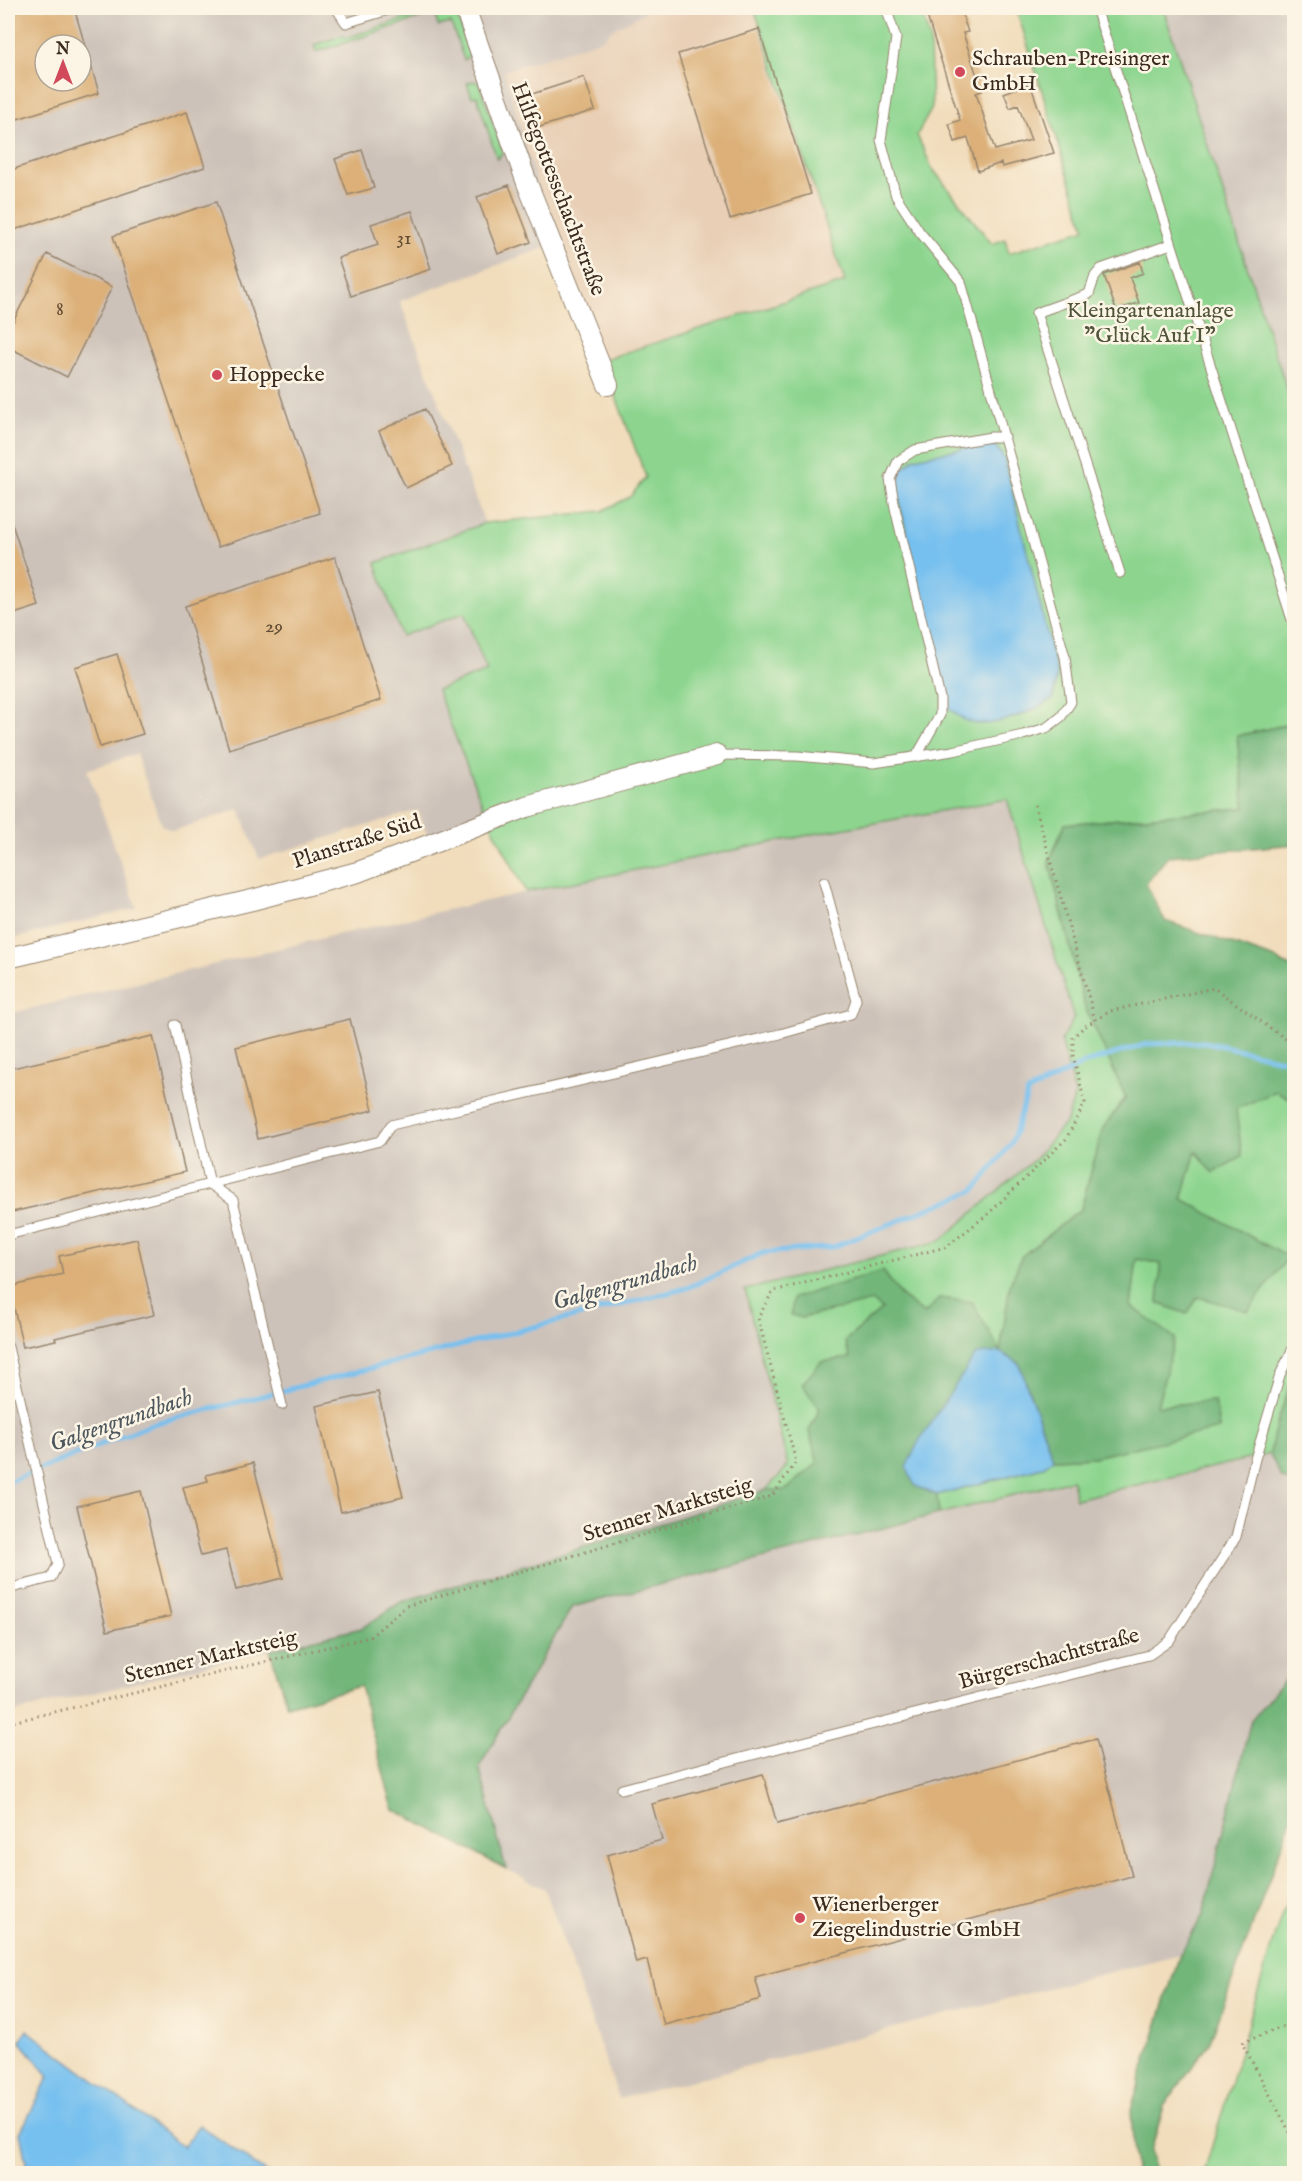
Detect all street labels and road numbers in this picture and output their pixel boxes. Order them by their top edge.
street label: Hilfegottesschachtstraße [504,78,612,300]
street label: Planstraße Süd [289,808,425,876]
street label: Stenner Marktsteig [580,1471,757,1549]
street label: Bürgerschachtstraße [956,1621,1142,1697]
street label: Stenner Marktsteig [122,1623,301,1690]

